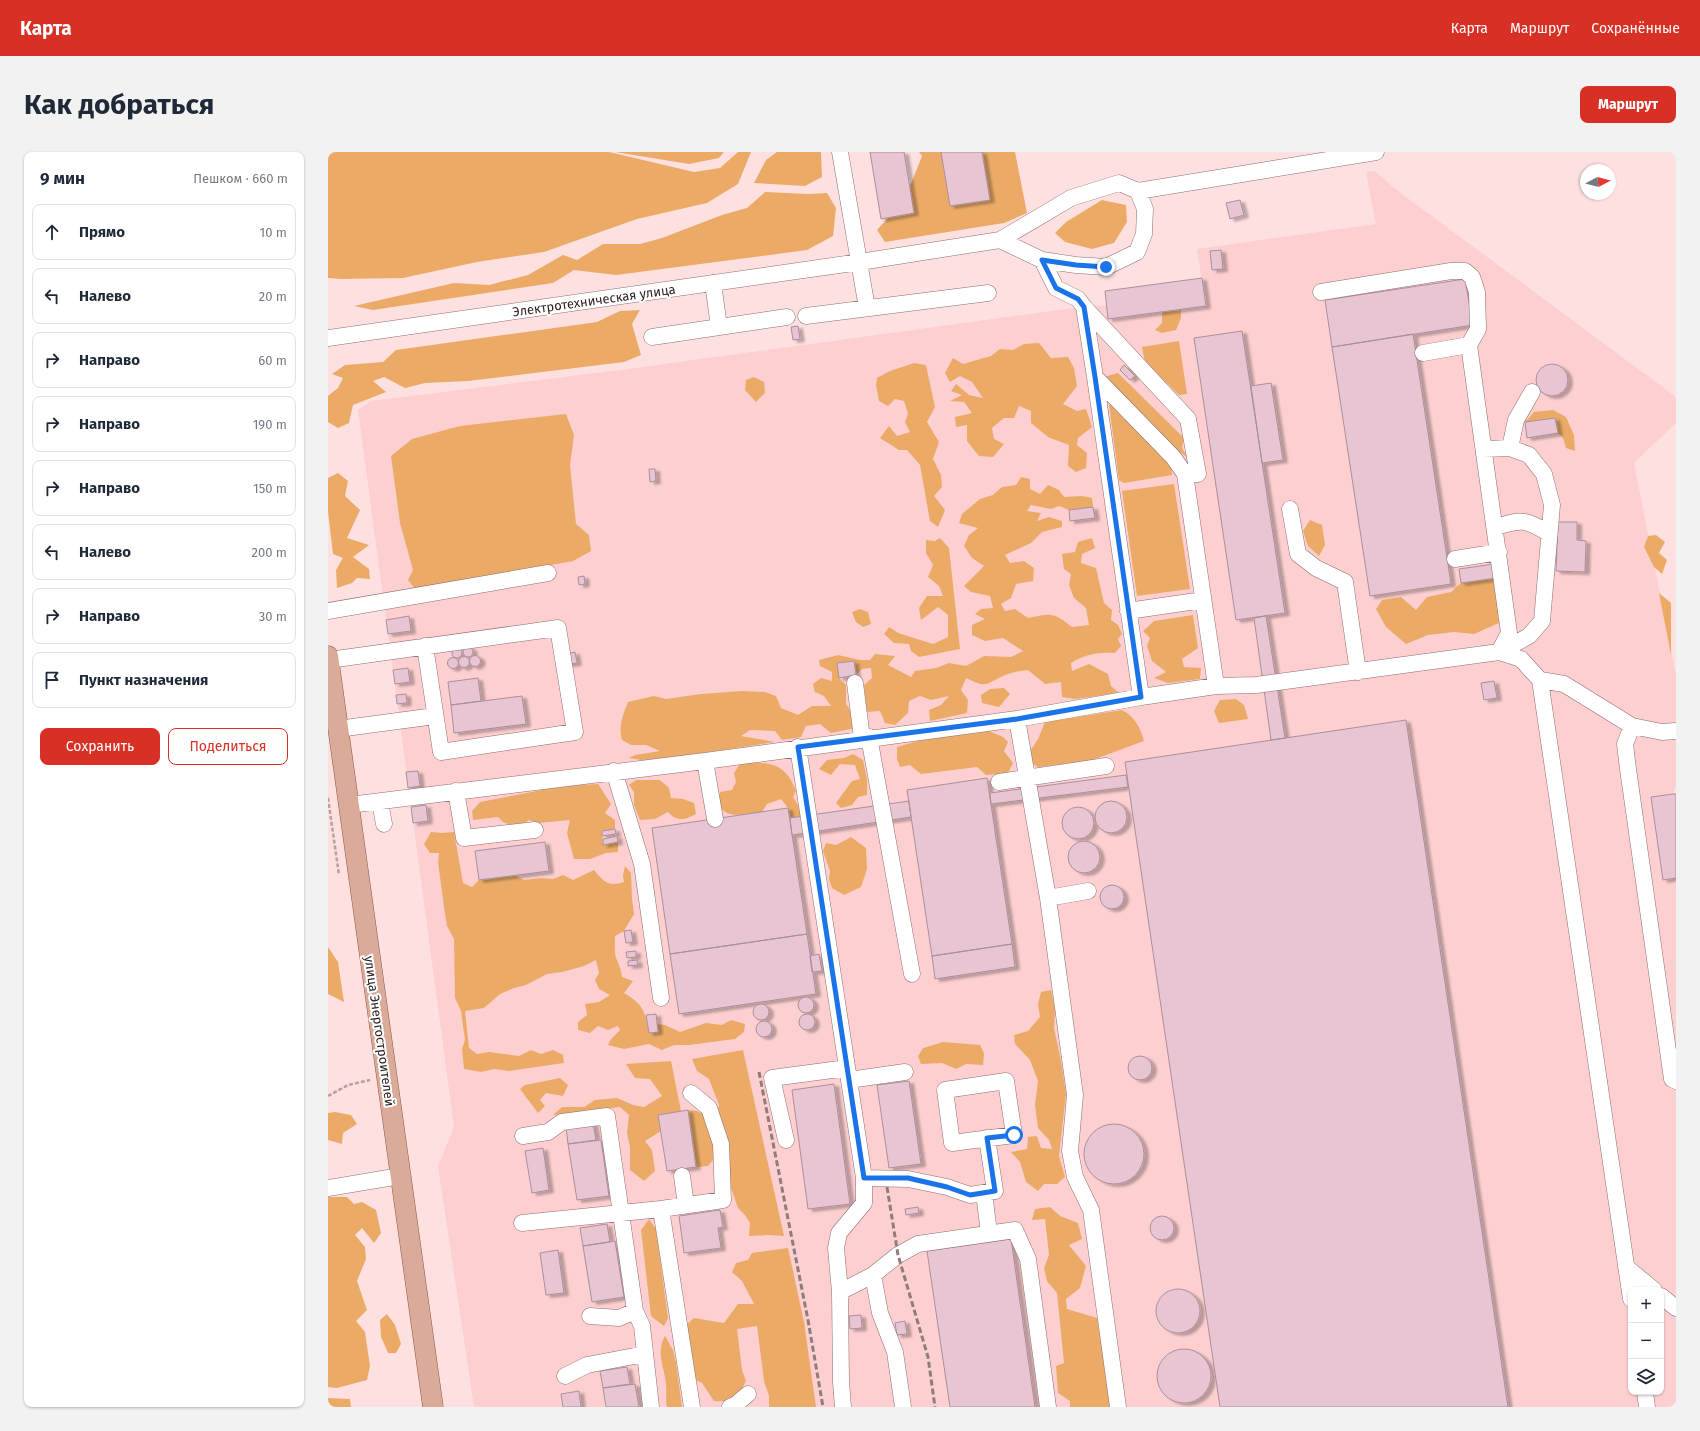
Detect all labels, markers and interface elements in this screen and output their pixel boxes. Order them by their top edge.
text: Карта [20,17,72,40]
text: Карта [1451,20,1488,37]
text: Маршрут [1510,20,1569,37]
text: Сохранённые [1591,20,1680,37]
button: Маршрут [1580,86,1676,123]
text: Как добраться [24,88,214,121]
north arrow [1580,164,1616,200]
text: 9 мин [40,168,85,189]
text: Пешком · 660 m [193,171,288,186]
icon: ahead [41,221,63,243]
text: Прямо [79,223,125,241]
text: 10 m [260,225,287,240]
route end [1097,258,1115,276]
street label: Электротехническая улица [512,282,676,319]
icon: left [41,285,63,307]
text: Налево [79,287,131,305]
text: 20 m [259,289,287,304]
icon: right [41,349,63,371]
text: Направо [79,351,140,369]
text: 60 m [258,353,287,368]
icon: right [41,413,63,435]
text: Направо [79,415,140,433]
text: 190 m [253,417,287,432]
icon: right [41,477,63,499]
text: Направо [79,479,140,497]
text: 150 m [253,481,287,496]
icon: left [41,541,63,563]
text: Налево [79,543,131,561]
text: 200 m [251,545,287,560]
icon: right [41,605,63,627]
text: Направо [79,607,140,625]
text: 30 m [259,609,287,624]
icon: arrive [41,669,63,691]
text: Пункт назначения [79,671,208,689]
button: Сохранить [40,728,160,765]
button: Поделиться [168,728,288,765]
street label: улица Энергостроителей [361,955,398,1107]
route start [1005,1126,1023,1144]
map controls [1628,1287,1664,1395]
button: + [1628,1287,1664,1323]
button: − [1628,1323,1664,1359]
button: layers [1628,1359,1664,1395]

